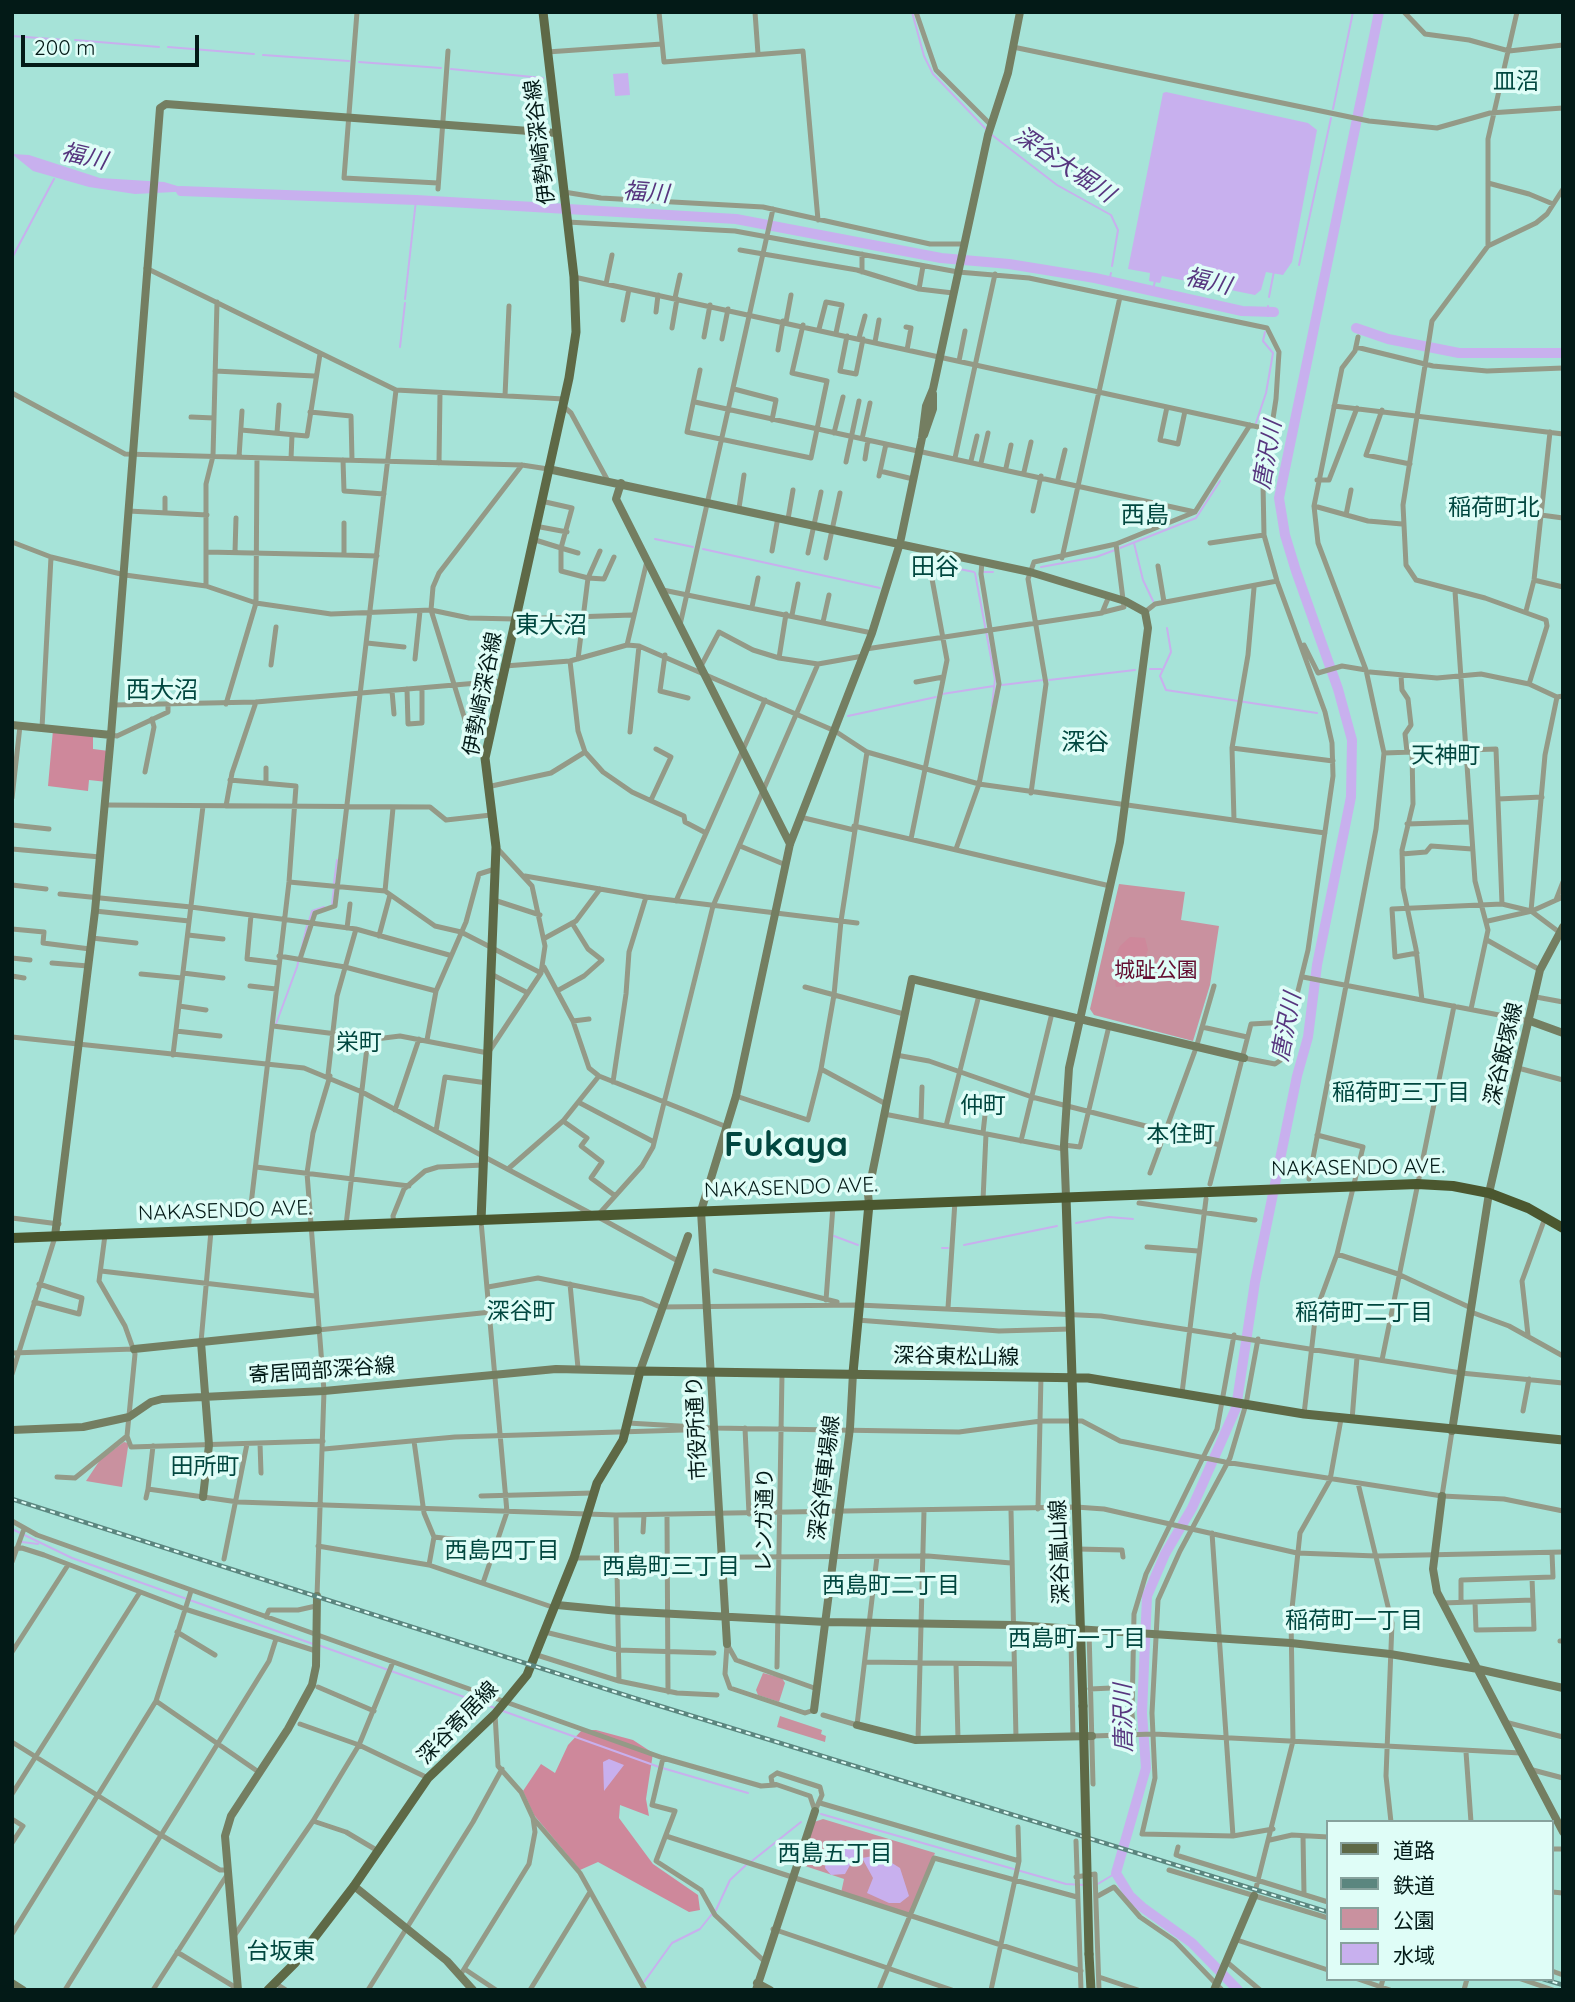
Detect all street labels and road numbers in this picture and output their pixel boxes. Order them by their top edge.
street label: 伊勢崎深谷線 [520,78,560,206]
street label: 伊勢崎深谷線 [459,630,507,758]
street label: 深谷飯塚線 [1480,1000,1528,1108]
street label: NAKASENDO AVE. [1271,1154,1445,1182]
street label: NAKASENDO AVE. [704,1172,878,1204]
street label: NAKASENDO AVE. [138,1195,312,1227]
street label: 深谷東松山線 [893,1343,1019,1371]
street label: 寄居岡部深谷線 [248,1353,396,1389]
street label: 市役所通り [682,1375,712,1481]
street label: 深谷停車場線 [805,1414,845,1542]
street label: レンガ通り [751,1467,779,1573]
street label: 深谷嵐山線 [1046,1499,1074,1605]
street label: 深谷寄居線 [412,1676,504,1770]

